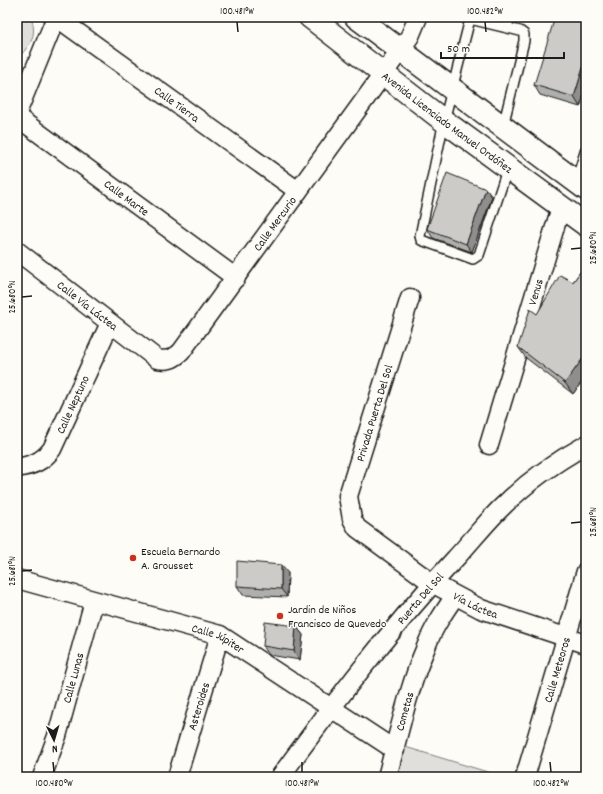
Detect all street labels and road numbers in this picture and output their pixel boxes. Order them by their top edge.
street label: Avenida Licenciado Manuel Ordóñez [377,69,516,179]
street label: Calle Tierra [150,83,203,128]
street label: Calle Marte [100,176,152,221]
street label: Calle Mercurio [250,193,302,255]
street label: Venus [525,277,549,308]
street label: Calle Vía Láctea [53,278,121,336]
street label: Privada Puerta Del Sol [353,363,398,464]
street label: Calle Neptuno [53,373,95,437]
street label: Puerta Del Sol [394,570,448,629]
street label: Vía Láctea [450,589,500,624]
street label: Calle Júpiter [189,621,248,659]
street label: Calle Meteoros [540,635,576,705]
street label: Calle Lunas [59,651,89,705]
street label: Asteroides [185,681,215,733]
street label: Cometas [392,690,419,733]

